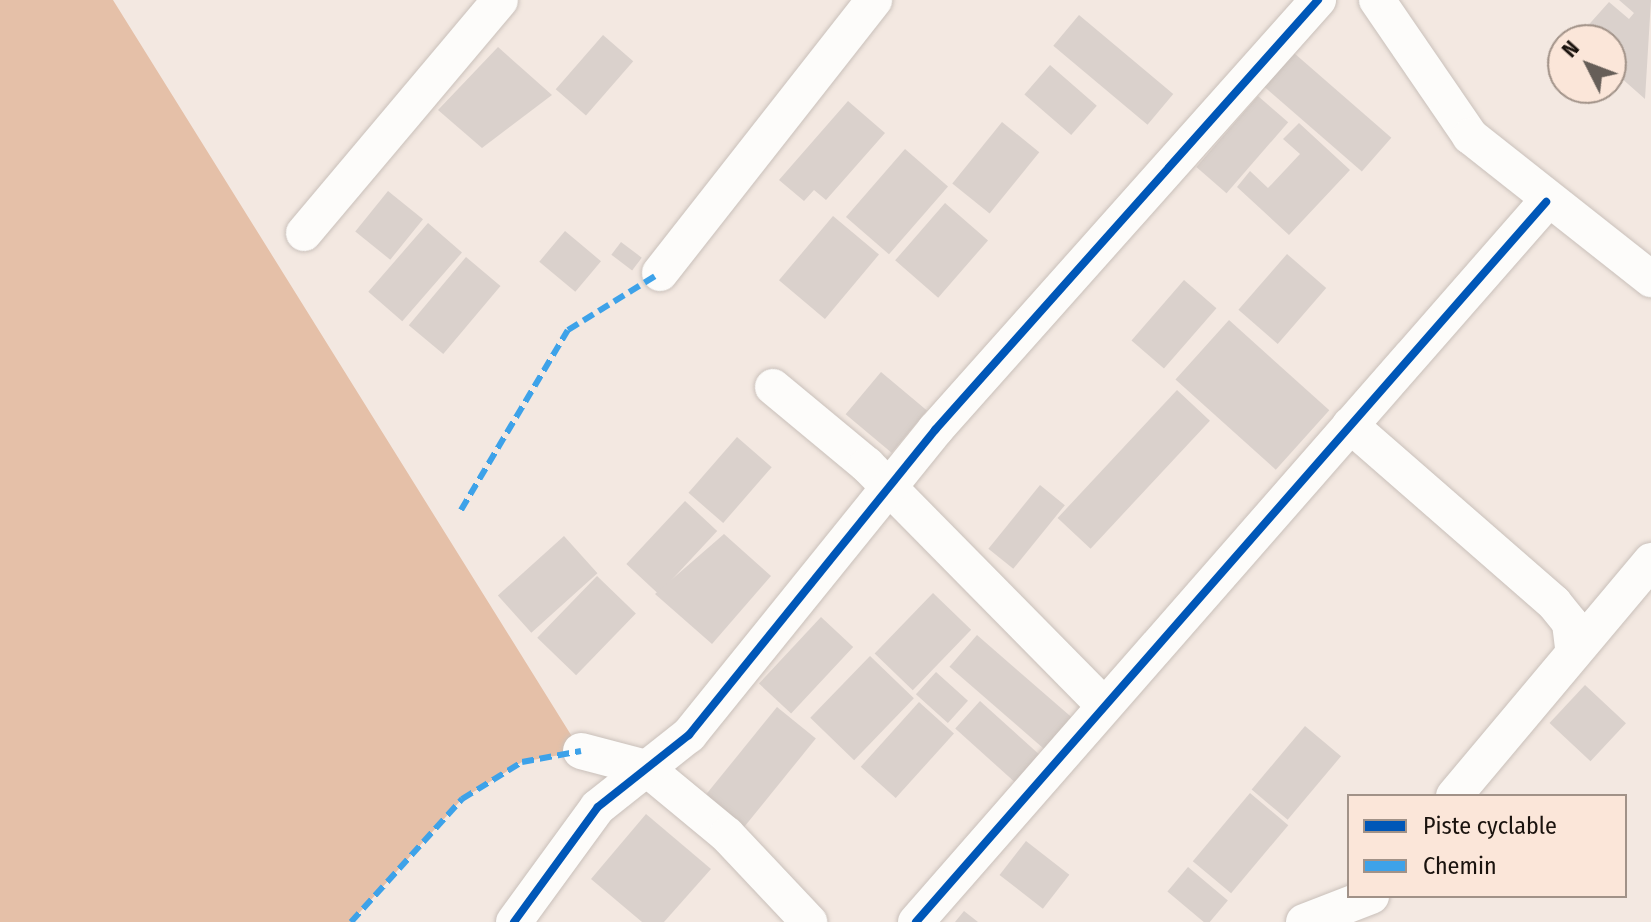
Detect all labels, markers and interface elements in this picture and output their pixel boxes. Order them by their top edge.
north arrow [1547,24,1627,104]
text: N [1556,35,1585,63]
legend [1347,794,1627,898]
text: Piste cyclable [1423,812,1557,840]
text: Chemin [1423,852,1497,880]

